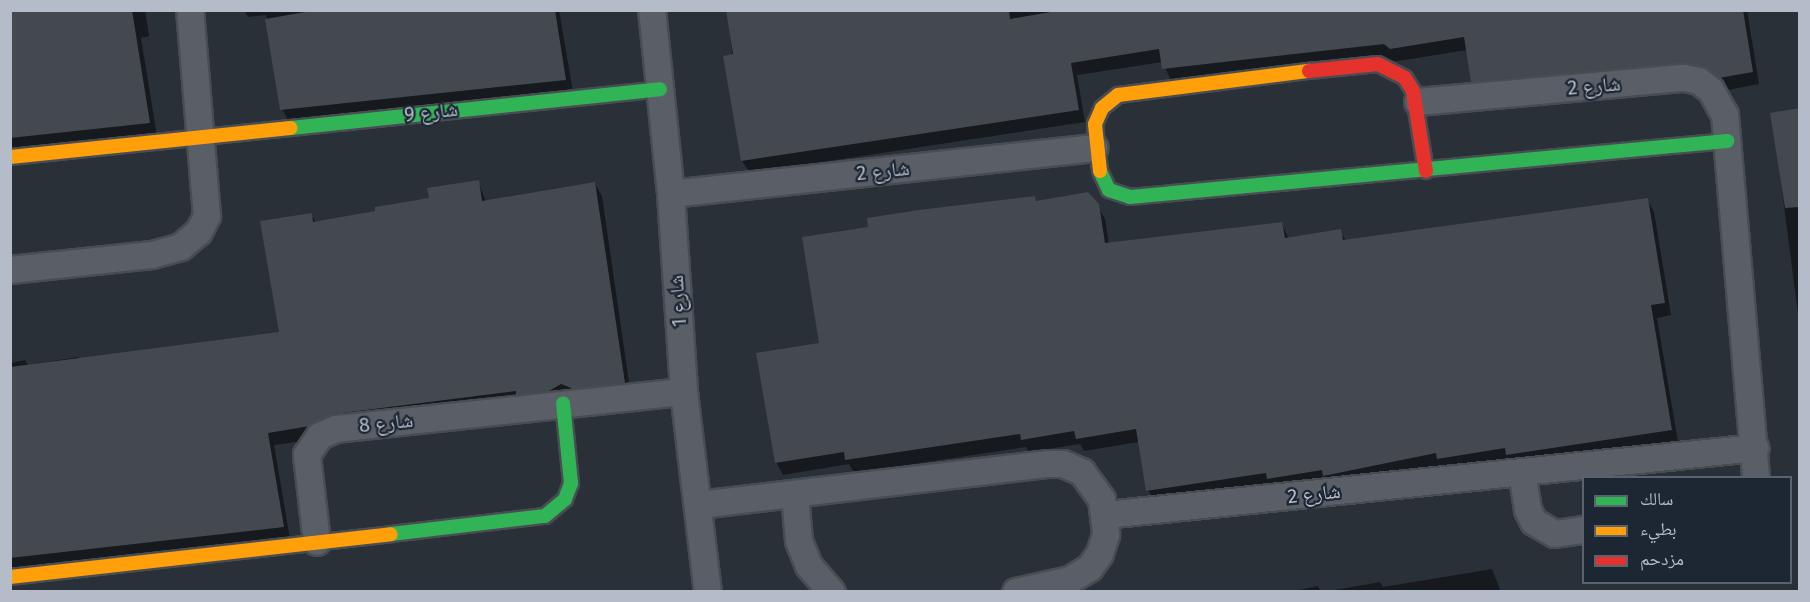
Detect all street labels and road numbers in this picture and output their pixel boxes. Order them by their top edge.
street label: شارع 2 [1566,72,1622,100]
street label: شارع 9 [403,97,459,127]
street label: شارع 2 [855,156,911,186]
street label: شارع 1 [664,274,692,328]
street label: شارع 8 [358,408,414,438]
street label: شارع 2 [1286,479,1342,509]

